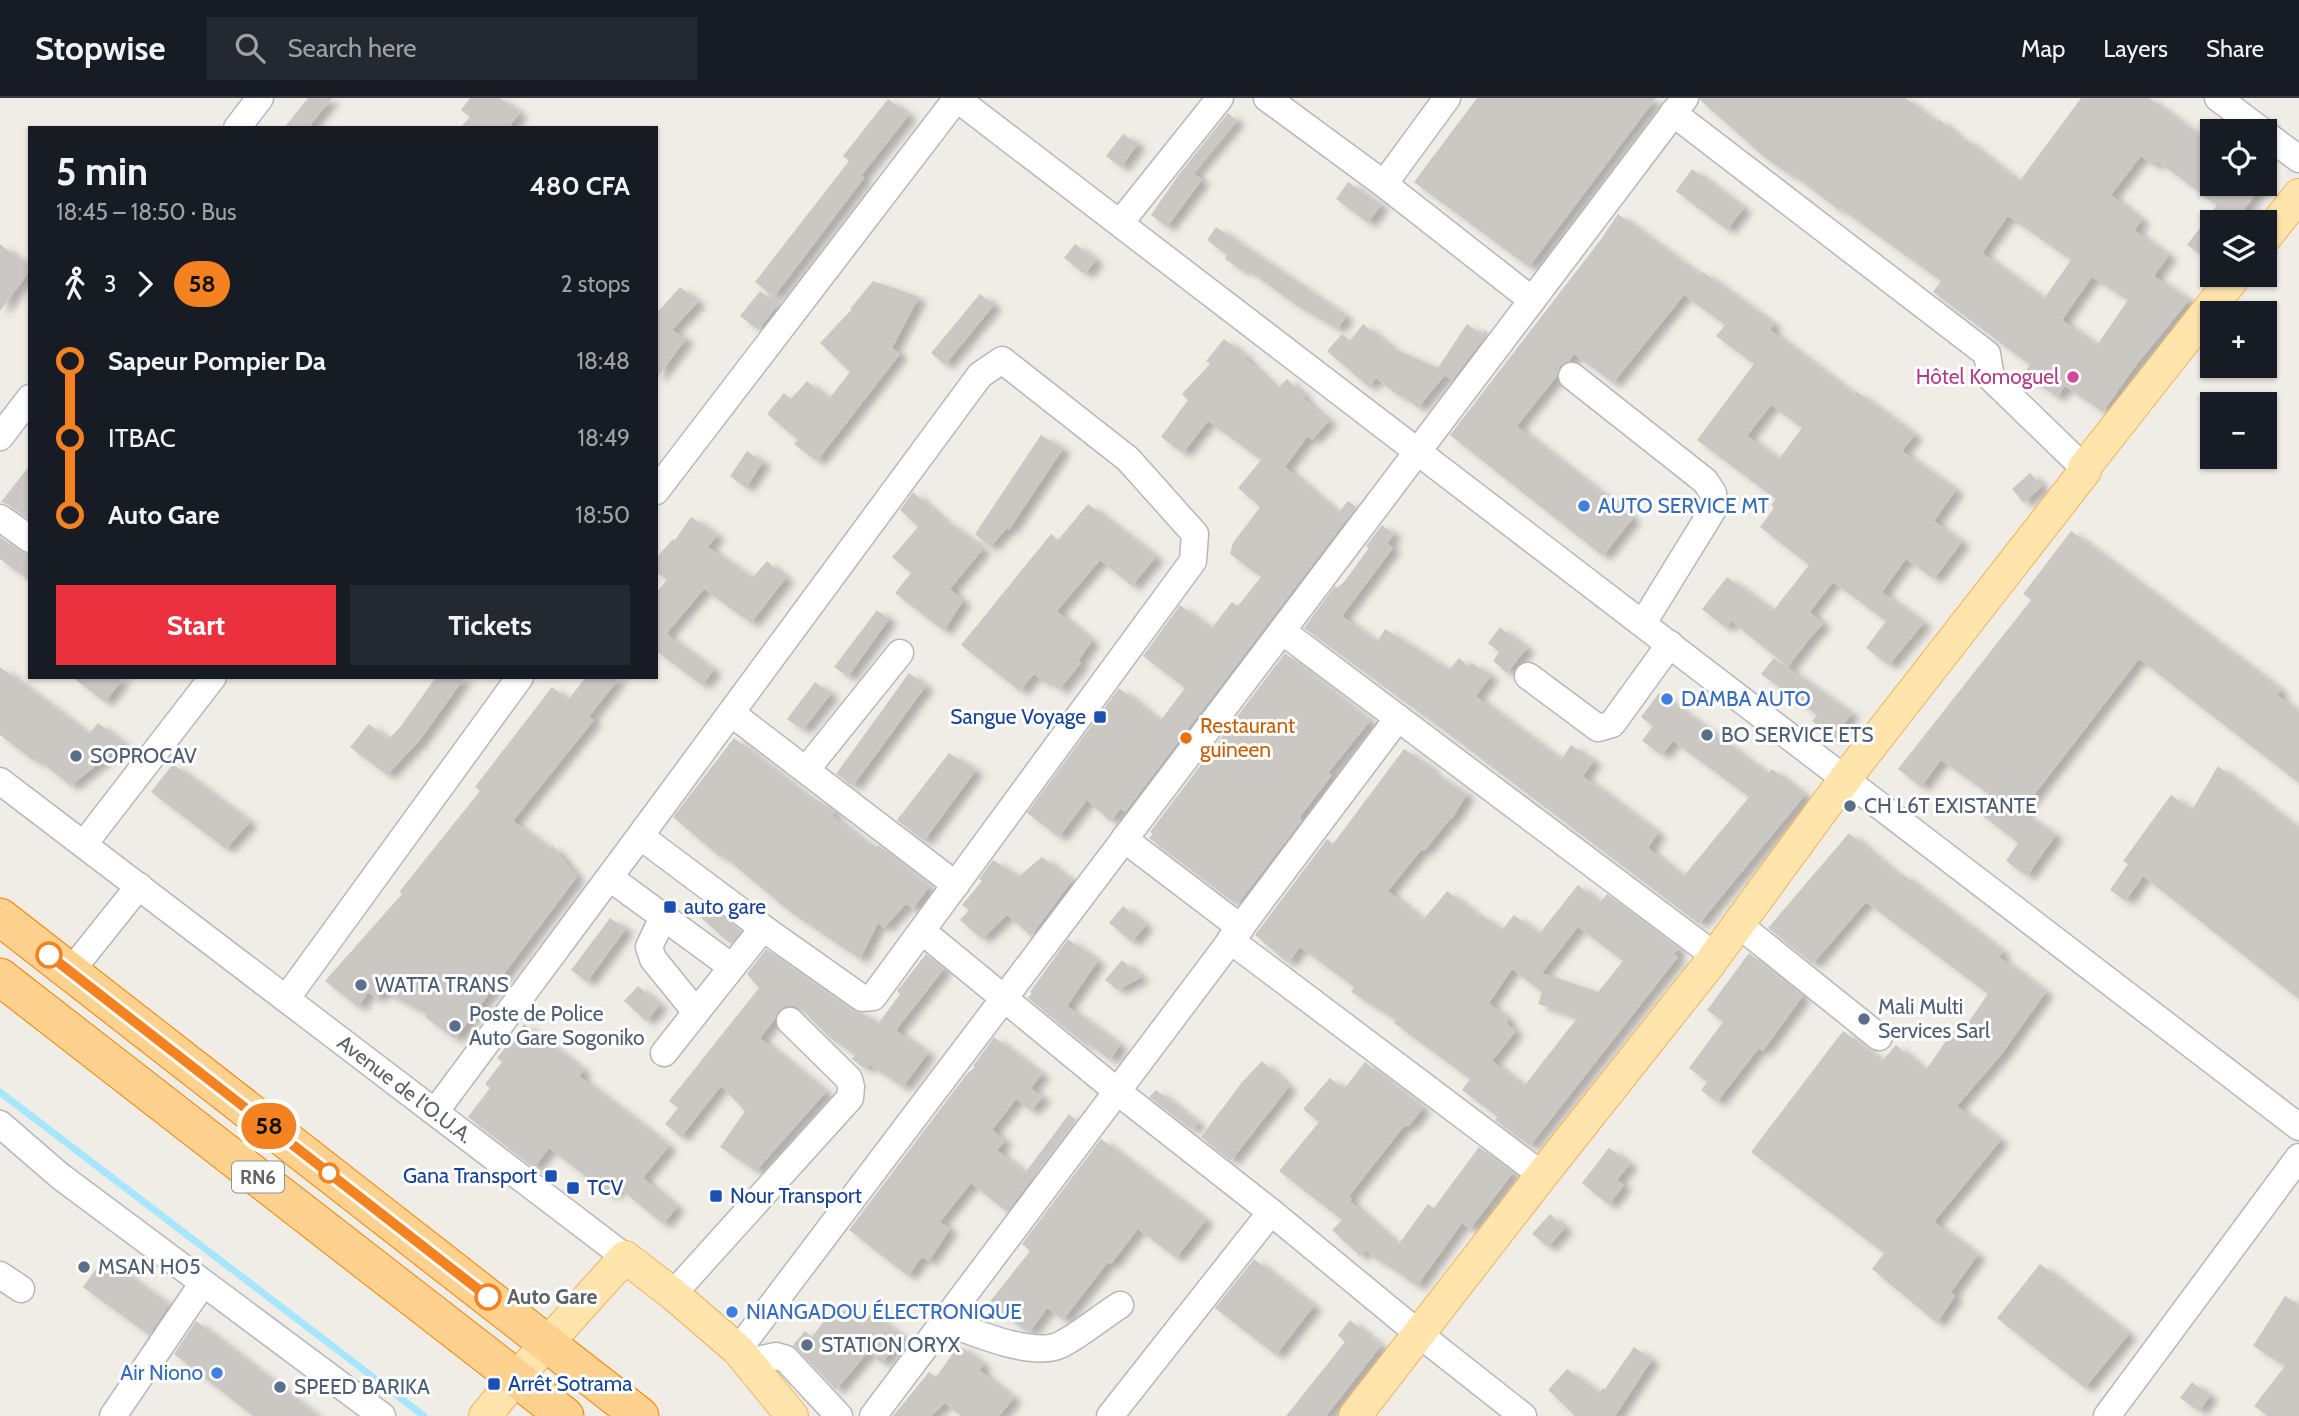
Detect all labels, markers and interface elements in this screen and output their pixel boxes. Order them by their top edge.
search box [207,17,697,80]
text: Stopwise [35,28,165,68]
icon: search [231,29,269,67]
text: Search here [287,32,417,64]
text: Map [2021,34,2065,63]
text: Layers [2103,34,2168,63]
text: Share [2206,34,2264,63]
map controls [2200,119,2277,469]
button: locate [2200,119,2277,196]
text: 5 min [56,148,148,195]
text: 480 CFA [530,170,630,202]
text: 18:45 – 18:50 · Bus [56,198,237,226]
button: layers [2200,210,2277,287]
icon: walk [56,265,94,303]
icon: forward [126,265,164,303]
text: 58 [188,269,216,298]
text: 3 [104,270,116,298]
text: 2 stops [561,270,630,298]
button: + [2200,301,2277,378]
text: Sapeur Pompier Da [108,345,326,377]
text: 18:48 [577,347,630,375]
place label: Hôtel Komoguel [1916,364,2059,389]
marker: Hôtel Komoguel [2065,369,2081,385]
button: − [2200,392,2277,469]
text: ITBAC [108,422,176,454]
text: 18:49 [577,424,630,452]
place label: AUTO SERVICE MT [1598,493,1769,518]
marker: AUTO SERVICE MT [1576,498,1592,514]
text: Auto Gare [108,499,220,531]
text: 18:50 [575,501,630,529]
button: Start [56,585,336,665]
button: Tickets [350,585,630,665]
place label: DAMBA AUTO [1681,686,1811,711]
marker: DAMBA AUTO [1659,691,1675,707]
place label: Sangue Voyage [950,704,1086,729]
marker: Sangue Voyage [1092,709,1108,725]
place label: Restaurant guineen [1200,713,1295,762]
place label: BO SERVICE ETS [1721,722,1873,747]
marker: BO SERVICE ETS [1699,727,1715,743]
marker: Restaurant guineen [1178,730,1194,746]
place label: SOPROCAV [90,743,197,768]
marker: SOPROCAV [68,748,84,764]
place label: CH L6T EXISTANTE [1864,793,2037,818]
marker: CH L6T EXISTANTE [1842,798,1858,814]
place label: auto gare [684,894,766,919]
marker: auto gare [662,899,678,915]
unlabelled marker [36,942,62,968]
place label: WATTA TRANS [375,972,509,997]
marker: WATTA TRANS [353,977,369,993]
place label: Mali Multi Services Sarl [1878,994,1990,1043]
place label: Poste de Police Auto Gare Sogoniko [469,1001,645,1050]
marker: Mali Multi Services Sarl [1856,1011,1872,1027]
marker: Poste de Police Auto Gare Sogoniko [447,1018,463,1034]
street label: Avenue de l'O.U.A. [333,1030,478,1148]
line badge: 58 [238,1103,300,1149]
text: 58 [255,1111,283,1140]
road number: RN6 [232,1162,284,1192]
unlabelled marker [319,1163,339,1183]
place label: Gana Transport [403,1163,537,1188]
marker: Gana Transport [543,1168,559,1184]
place label: TCV [587,1175,624,1200]
marker: TCV [565,1180,581,1196]
place label: Nour Transport [730,1183,862,1208]
marker: Nour Transport [708,1188,724,1204]
place label: MSAN H05 [98,1254,201,1279]
marker: MSAN H05 [76,1259,92,1275]
marker: Auto Gare [475,1284,501,1310]
place label: Auto Gare [507,1284,597,1309]
place label: NIANGADOU ÉLECTRONIQUE [746,1299,1022,1324]
marker: NIANGADOU ÉLECTRONIQUE [724,1304,740,1320]
place label: STATION ORYX [821,1332,961,1357]
marker: STATION ORYX [799,1337,815,1353]
place label: Air Niono [120,1360,203,1385]
marker: Air Niono [209,1365,225,1381]
place label: Arrêt Sotrama [508,1371,632,1396]
place label: SPEED BARIKA [294,1374,430,1399]
marker: Arrêt Sotrama [486,1376,502,1392]
marker: SPEED BARIKA [272,1379,288,1395]

